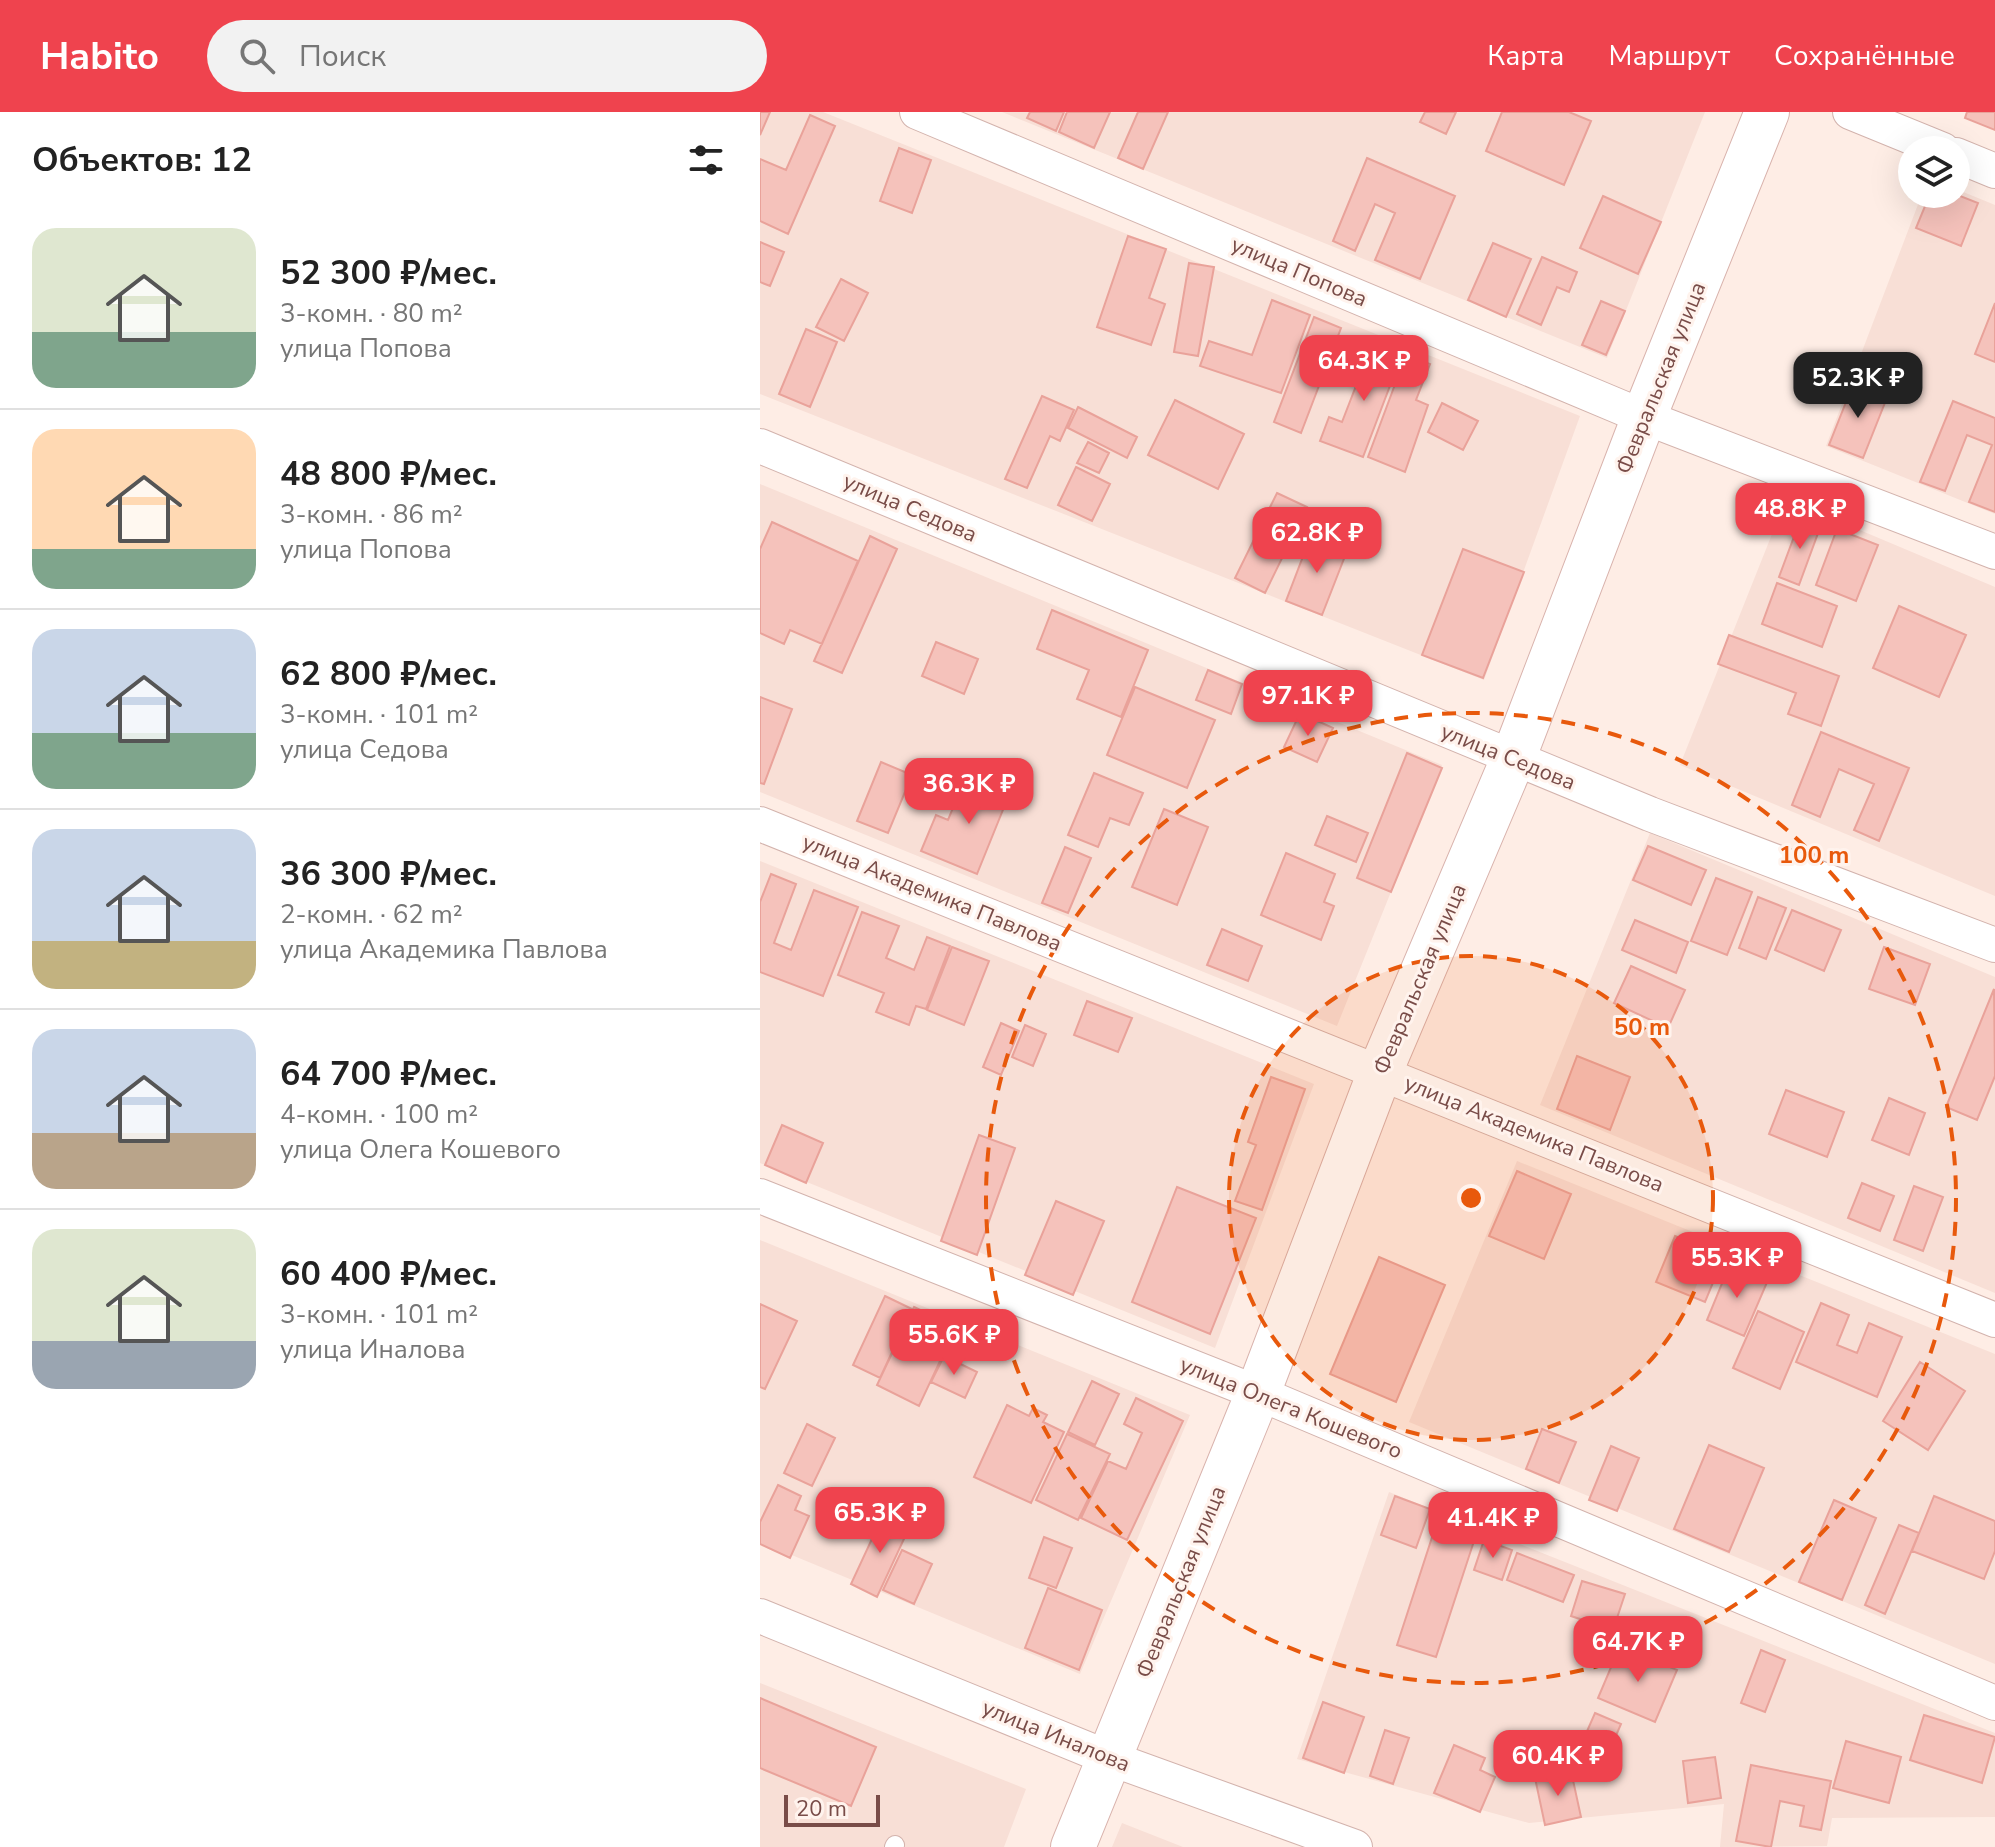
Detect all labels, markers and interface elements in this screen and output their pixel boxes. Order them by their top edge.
search box [207,20,767,92]
text: Habito [40,31,159,82]
icon: search [235,34,279,78]
text: Поиск [299,36,386,77]
text: Карта [1487,37,1564,75]
text: Маршрут [1608,37,1730,75]
text: Сохранённые [1774,37,1955,75]
map controls [1898,136,1970,208]
button: layers [1898,136,1970,208]
text: Объектов: 12 [32,137,252,183]
icon: filters [684,138,728,182]
street label: улица Попова [1226,230,1372,314]
text: 52 300 ₽/мес. [280,250,497,296]
icon: home [96,260,192,356]
street label: Февральская улица [1609,278,1713,478]
text: 3-комн. · 80 m² [280,296,463,331]
text: улица Попова [280,331,452,366]
pin: 64.3K ₽ [1290,335,1438,403]
text: 64.3K ₽ [1317,343,1411,378]
pin: 52.3K ₽ [1784,352,1932,420]
text: 52.3K ₽ [1811,360,1905,395]
text: 48 800 ₽/мес. [280,451,497,497]
icon: home [96,461,192,557]
street label: улица Седова [838,466,982,550]
pin: 48.8K ₽ [1726,483,1874,551]
text: 48.8K ₽ [1753,491,1847,526]
text: 3-комн. · 86 m² [280,497,463,532]
pin: 62.8K ₽ [1243,507,1391,575]
text: 62.8K ₽ [1270,515,1364,550]
text: улица Попова [280,532,452,567]
text: 62 800 ₽/мес. [280,651,497,697]
icon: home [96,661,192,757]
pin: 97.1K ₽ [1234,670,1382,738]
text: 97.1K ₽ [1261,678,1355,713]
text: 3-комн. · 101 m² [280,697,478,732]
street label: улица Седова [1436,716,1580,798]
text: улица Седова [280,732,449,767]
pin: 36.3K ₽ [895,758,1043,826]
text: 36.3K ₽ [922,766,1016,801]
street label: улица Академика Павлова [798,827,1066,959]
text: 100 m [1779,839,1849,871]
text: 36 300 ₽/мес. [280,851,497,897]
icon: home [96,861,192,957]
street label: Февральская улица [1366,879,1474,1079]
text: 2-комн. · 62 m² [280,897,463,932]
text: улица Академика Павлова [280,932,608,967]
text: 50 m [1614,1011,1670,1043]
text: 64 700 ₽/мес. [280,1051,497,1097]
icon: home [96,1061,192,1157]
street label: улица Академика Павлова [1400,1068,1668,1200]
text: 4-комн. · 100 m² [280,1097,478,1132]
text: улица Олега Кошевого [280,1132,561,1167]
centre of rings [1457,1184,1485,1212]
pin: 55.3K ₽ [1663,1232,1811,1300]
text: 55.3K ₽ [1690,1240,1784,1275]
text: 60 400 ₽/мес. [280,1251,497,1297]
icon: home [96,1261,192,1357]
text: 3-комн. · 101 m² [280,1297,478,1332]
pin: 55.6K ₽ [880,1309,1028,1377]
text: 55.6K ₽ [907,1317,1001,1352]
text: улица Иналова [280,1332,466,1367]
street label: улица Олега Кошевого [1175,1350,1407,1466]
street label: Февральская улица [1129,1482,1233,1682]
pin: 65.3K ₽ [806,1487,954,1555]
pin: 41.4K ₽ [1419,1492,1567,1560]
text: 65.3K ₽ [833,1495,927,1530]
text: 41.4K ₽ [1446,1500,1540,1535]
pin: 64.7K ₽ [1564,1616,1712,1684]
text: 64.7K ₽ [1591,1624,1685,1659]
street label: улица Иналова [978,1693,1134,1779]
pin: 60.4K ₽ [1484,1730,1632,1798]
text: 60.4K ₽ [1511,1738,1605,1773]
scale bar [784,1791,880,1827]
text: 20 m [796,1794,847,1824]

